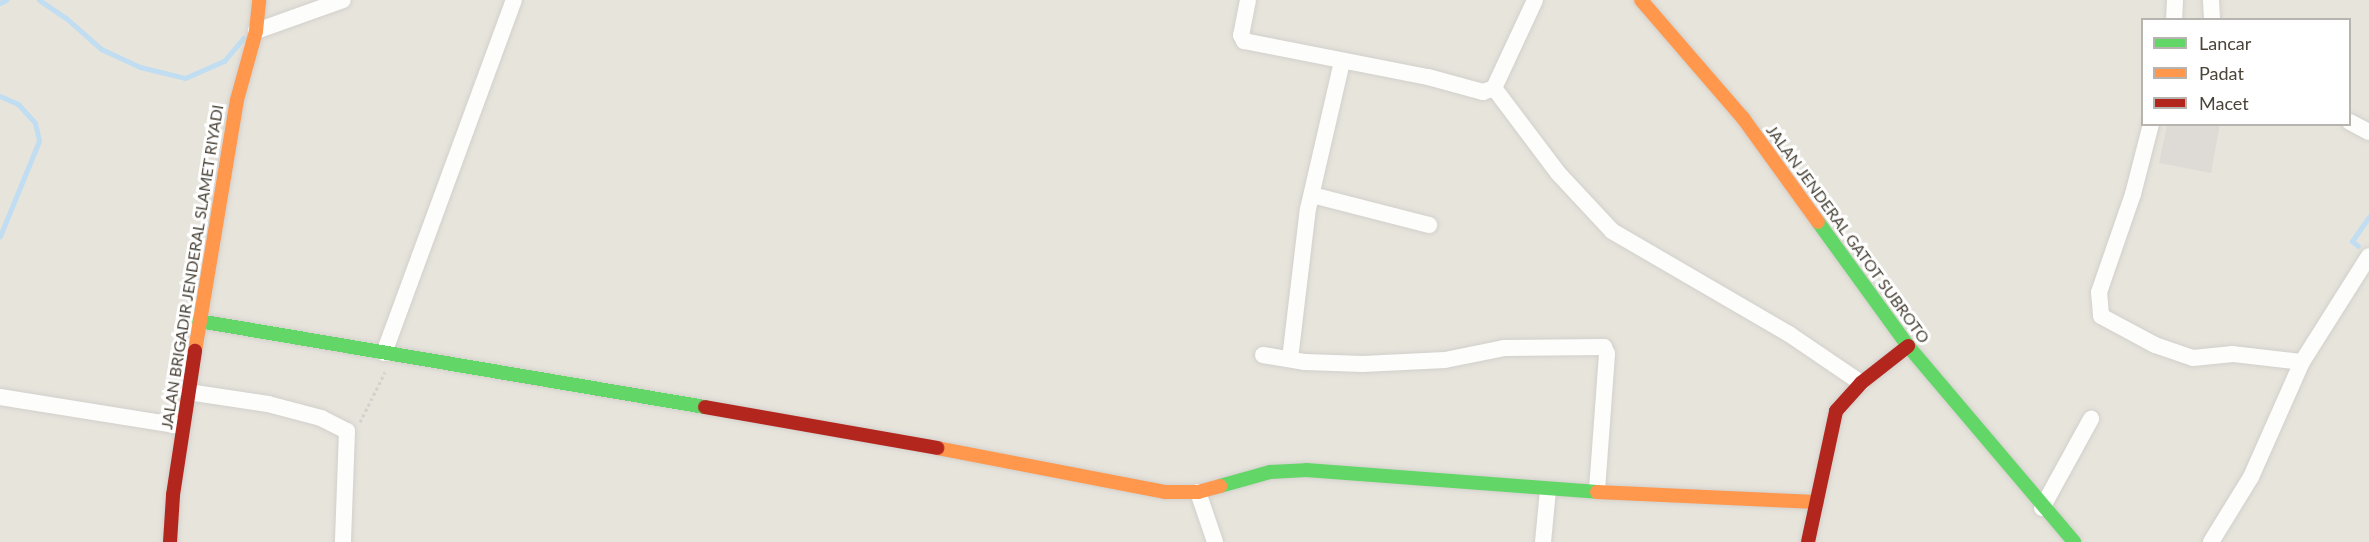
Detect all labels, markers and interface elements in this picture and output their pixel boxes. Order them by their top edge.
legend [2141,18,2351,126]
text: Lancar [2199,32,2251,54]
text: Padat [2199,62,2244,84]
text: Macet [2199,92,2249,114]
street label: JALAN BRIGADIR JENDERAL SLAMET RIYADI [157,103,227,431]
street label: JALAN JENDERAL GATOT SUBROTO [1762,121,1934,347]

